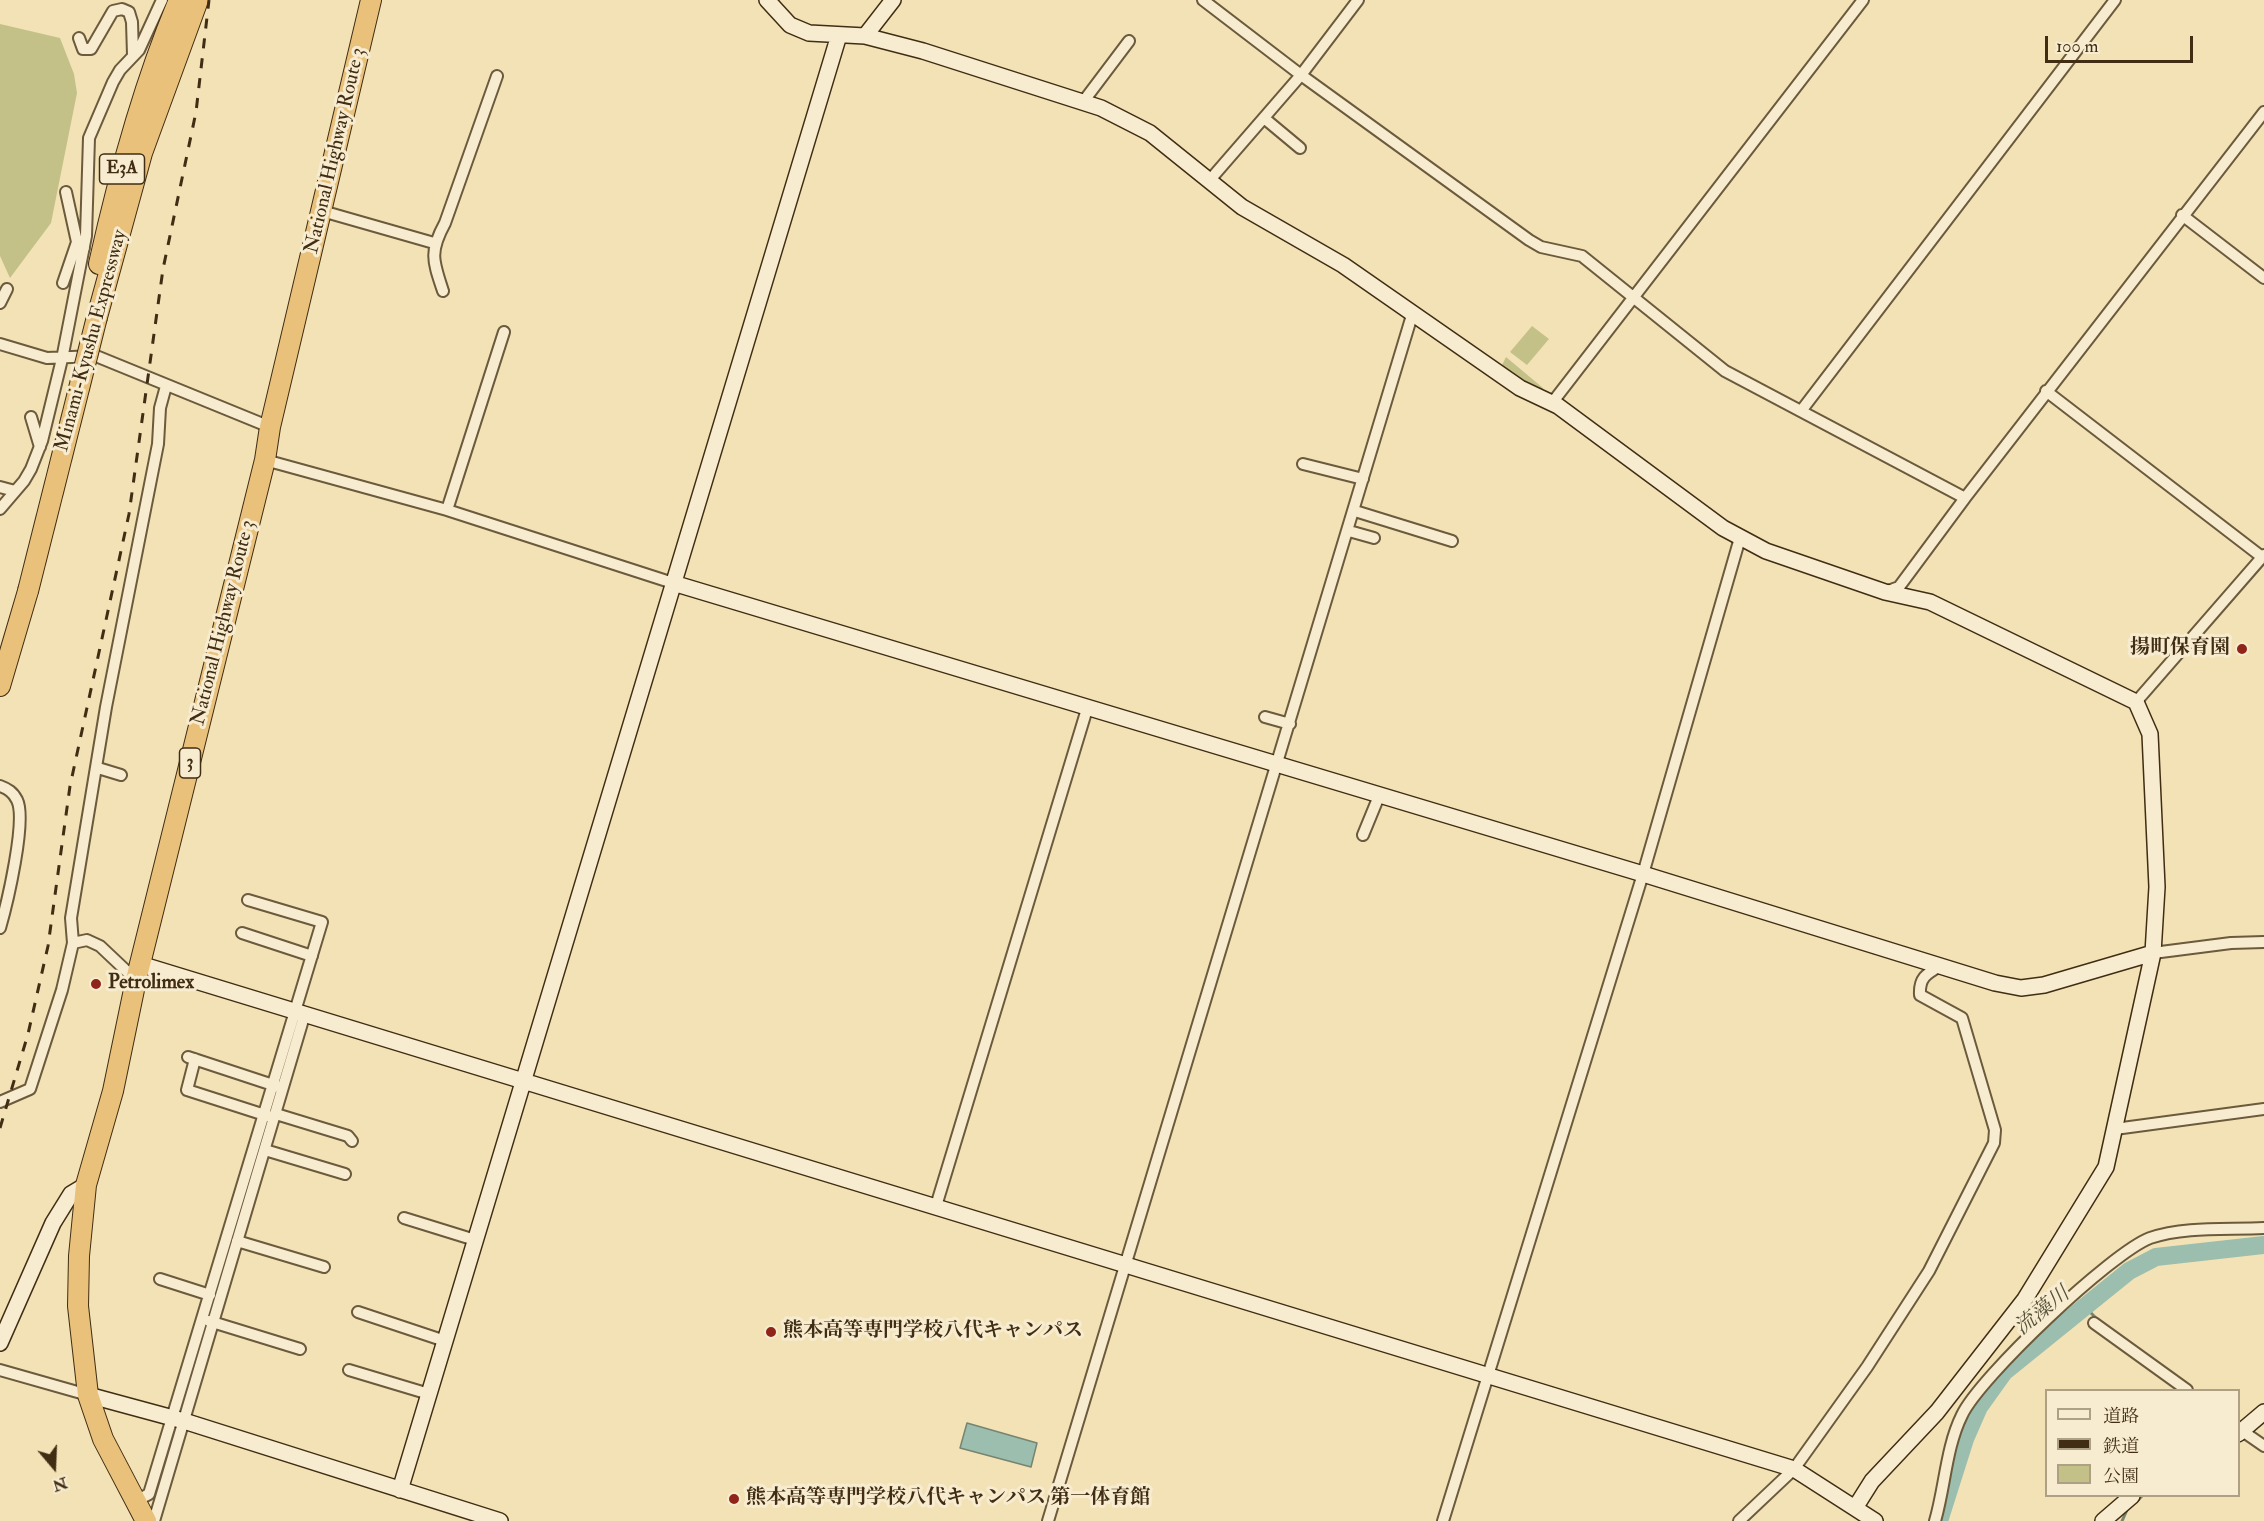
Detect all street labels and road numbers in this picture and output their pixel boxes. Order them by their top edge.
street label: National Highway Route 3 [301,46,371,256]
road number: E3A [100,154,144,184]
street label: Minami-Kyushu Expressway [51,228,133,454]
street label: National Highway Route 3 [187,518,261,728]
road number: 3 [180,748,201,778]

